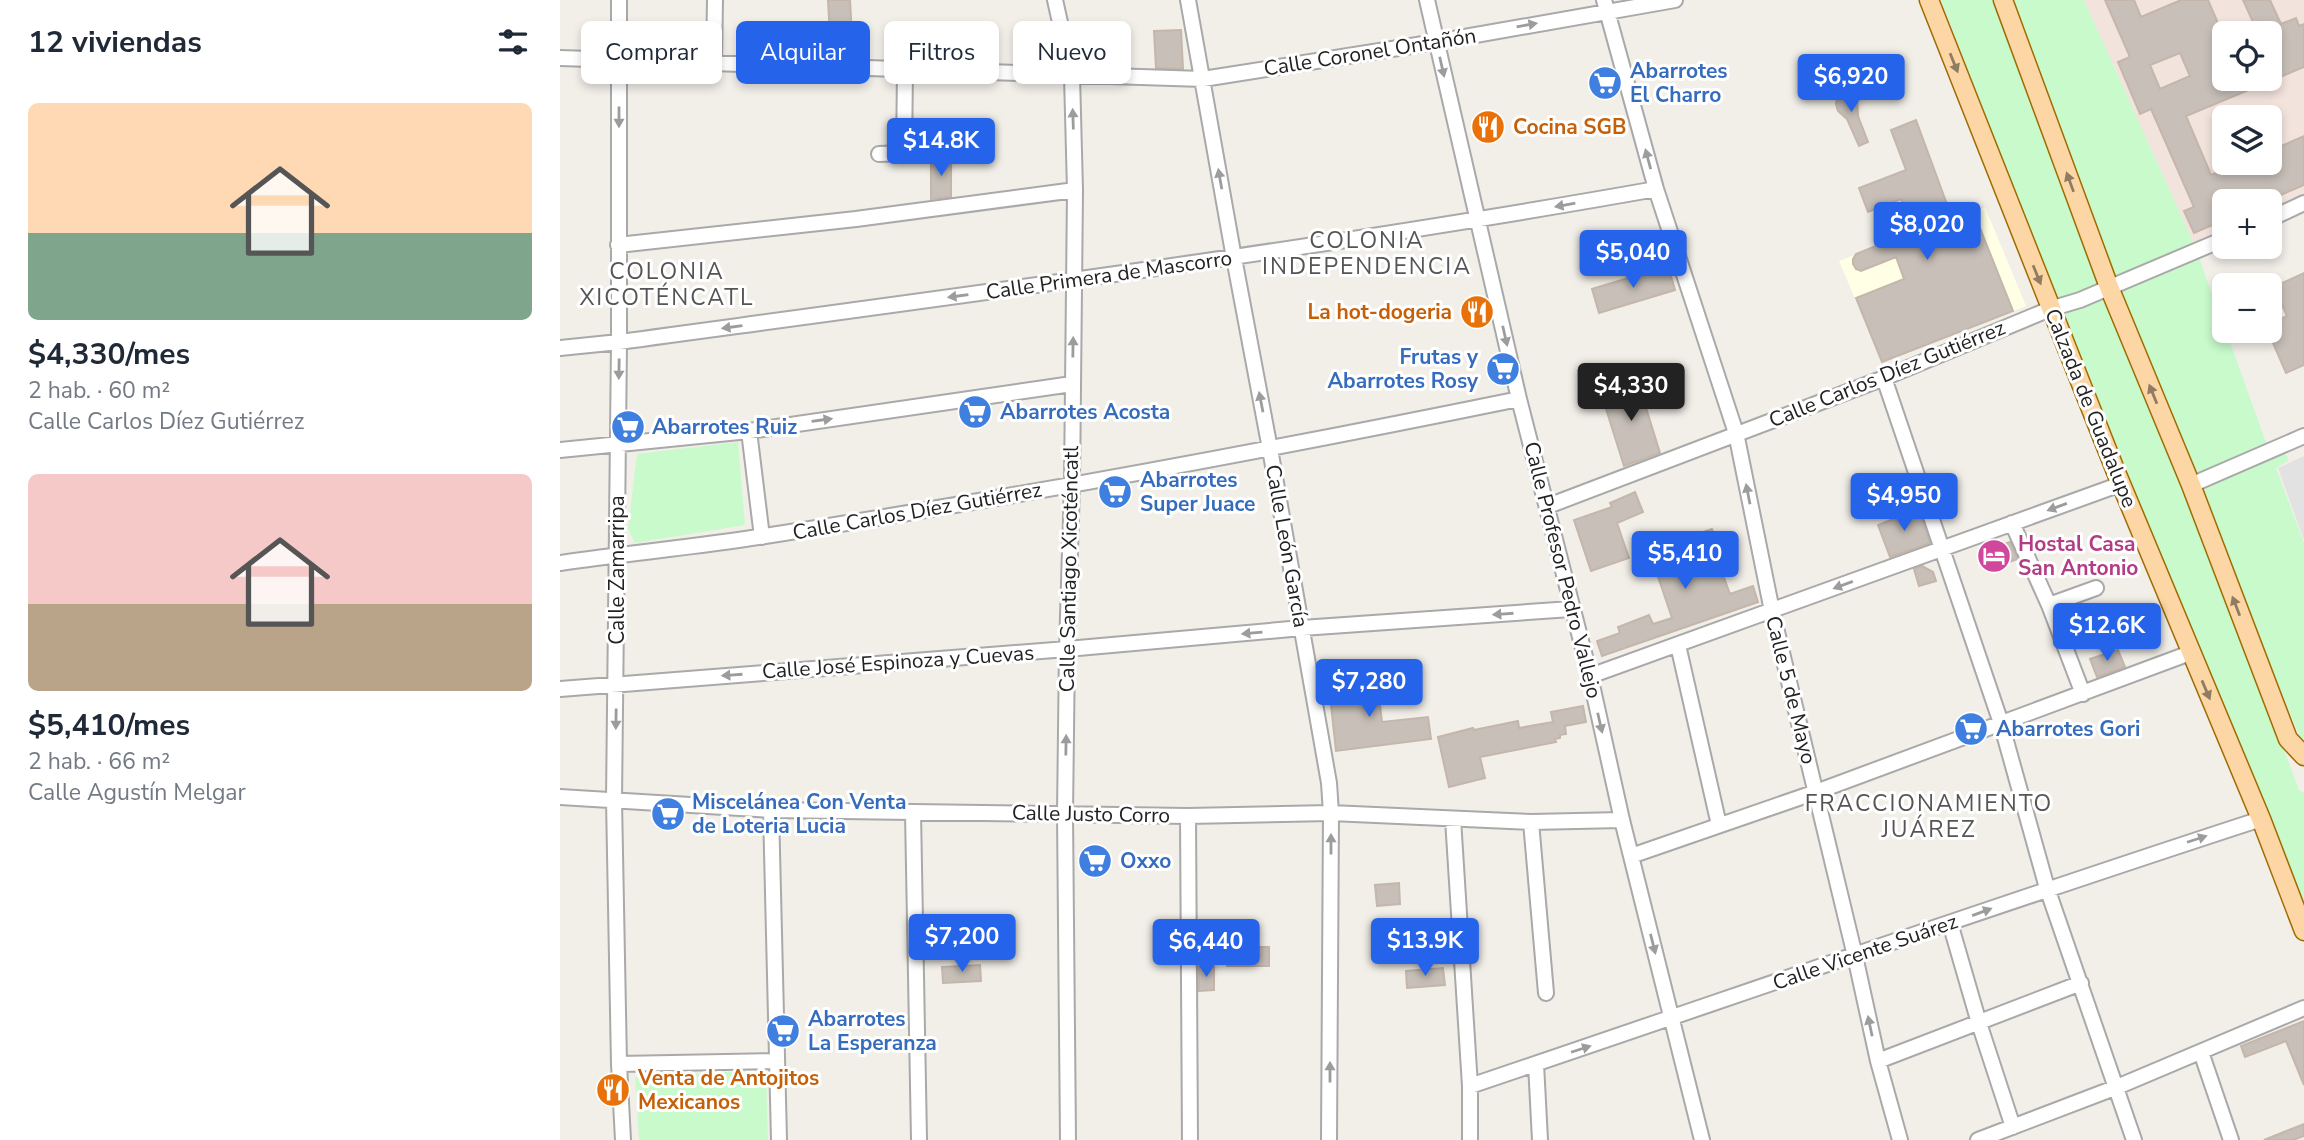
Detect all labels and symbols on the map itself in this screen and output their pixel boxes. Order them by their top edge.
one-way arrow [1516,19,1538,30]
street label: Calle Coronel Ontañón [1262,21,1478,83]
one-way arrow [1948,53,1959,74]
pin: $6,920 [1794,54,1908,114]
one-way arrow [1437,56,1448,78]
place label: Abarrotes El Charro [1630,57,1728,109]
supermarket icon: Abarrotes El Charro [1586,64,1624,102]
one-way arrow [613,106,625,128]
one-way arrow [1067,108,1079,130]
restaurant icon: Cocina SGB [1469,108,1507,146]
place label: Cocina SGB [1513,113,1626,141]
pin: $14.8K [884,118,998,178]
one-way arrow [1642,148,1653,170]
one-way arrow [1214,168,1225,190]
one-way arrow [2065,172,2076,193]
one-way arrow [1554,200,1576,211]
pin: $8,020 [1870,202,1984,262]
district label: COLONIA INDEPENDENCIA [1262,225,1472,282]
pin: $5,040 [1576,230,1690,290]
street label: Calle Primera de Mascorro [984,244,1234,306]
district label: COLONIA XICOTÉNCATL [579,256,755,313]
one-way arrow [2032,265,2043,286]
one-way arrow [947,291,969,302]
restaurant icon: La hot-dogeria [1458,293,1496,331]
place label: La hot-dogeria [1308,298,1452,326]
street label: Calzada de Guadalupe [2038,304,2144,512]
street label: Calle Carlos Díez Gutiérrez [1765,314,2010,434]
one-way arrow [721,321,743,332]
one-way arrow [1500,325,1511,347]
one-way arrow [1067,335,1078,357]
place label: Frutas y Abarrotes Rosy [1327,343,1479,395]
supermarket icon: Frutas y Abarrotes Rosy [1484,350,1522,388]
one-way arrow [613,358,624,380]
pin: $4,330 [1574,364,1688,423]
one-way arrow [2148,383,2159,404]
one-way arrow [1256,391,1267,413]
supermarket icon: Abarrotes Acosta [956,393,994,431]
place label: Abarrotes Acosta [1000,398,1170,426]
supermarket icon: Abarrotes Ruiz [609,408,647,446]
place label: Abarrotes Ruiz [652,413,797,441]
one-way arrow [812,414,834,425]
street label: Calle Profesor Pedro Vallejo [1518,439,1608,701]
street label: Calle Santiago Xicoténcatl [1053,445,1085,693]
street label: Calle León García [1259,462,1315,630]
place label: Abarrotes Super Juace [1140,466,1255,518]
supermarket icon: Abarrotes Super Juace [1096,473,1134,511]
pin: $4,950 [1847,474,1961,533]
street label: Calle Carlos Díez Gutiérrez [790,475,1044,547]
one-way arrow [1743,483,1754,505]
street label: Calle Zamarripa [603,495,631,645]
one-way arrow [2046,502,2067,513]
place label: Hostal Casa San Antonio [2018,530,2138,582]
pin: $5,410 [1628,532,1742,591]
hotel icon: Hostal Casa San Antonio [1975,537,2013,575]
one-way arrow [1833,580,1854,591]
one-way arrow [2231,595,2242,616]
pin: $12.6K [2050,604,2164,663]
one-way arrow [1492,608,1514,619]
street label: Calle 5 de Mayo [1759,613,1823,767]
one-way arrow [1241,628,1263,639]
street label: Calle José Espinoza y Cuevas [761,639,1035,685]
pin: $7,280 [1312,660,1426,719]
one-way arrow [721,670,743,681]
one-way arrow [2200,680,2212,700]
one-way arrow [610,708,621,730]
supermarket icon: Abarrotes Gori [1952,710,1990,748]
one-way arrow [1595,712,1606,734]
place label: Abarrotes Gori [1996,715,2140,743]
one-way arrow [1060,734,1072,756]
place label: Miscelánea Con Venta de Loteria Lucia [692,788,906,840]
district label: FRACCIONAMIENTO JUÁREZ [1805,788,2053,845]
supermarket icon: Miscelánea Con Venta de Loteria Lucia [649,795,687,833]
street label: Calle Justo Corro [1012,799,1170,829]
one-way arrow [1325,833,1337,855]
one-way arrow [2187,834,2208,844]
supermarket icon: Oxxo [1076,842,1114,880]
place label: Oxxo [1120,847,1171,875]
one-way arrow [1971,906,1992,917]
street label: Calle Vicente Suárez [1769,907,1961,997]
pin: $7,200 [905,914,1019,974]
pin: $13.9K [1368,918,1482,978]
pin: $6,440 [1149,920,1263,979]
one-way arrow [1648,934,1659,956]
place label: Abarrotes La Esperanza [808,1005,937,1057]
supermarket icon: Abarrotes La Esperanza [764,1012,802,1050]
one-way arrow [1865,1015,1876,1037]
one-way arrow [1570,1043,1591,1054]
one-way arrow [1324,1061,1336,1083]
place label: Venta de Antojitos Mexicanos [637,1064,819,1116]
restaurant icon: Venta de Antojitos Mexicanos [594,1071,632,1109]

